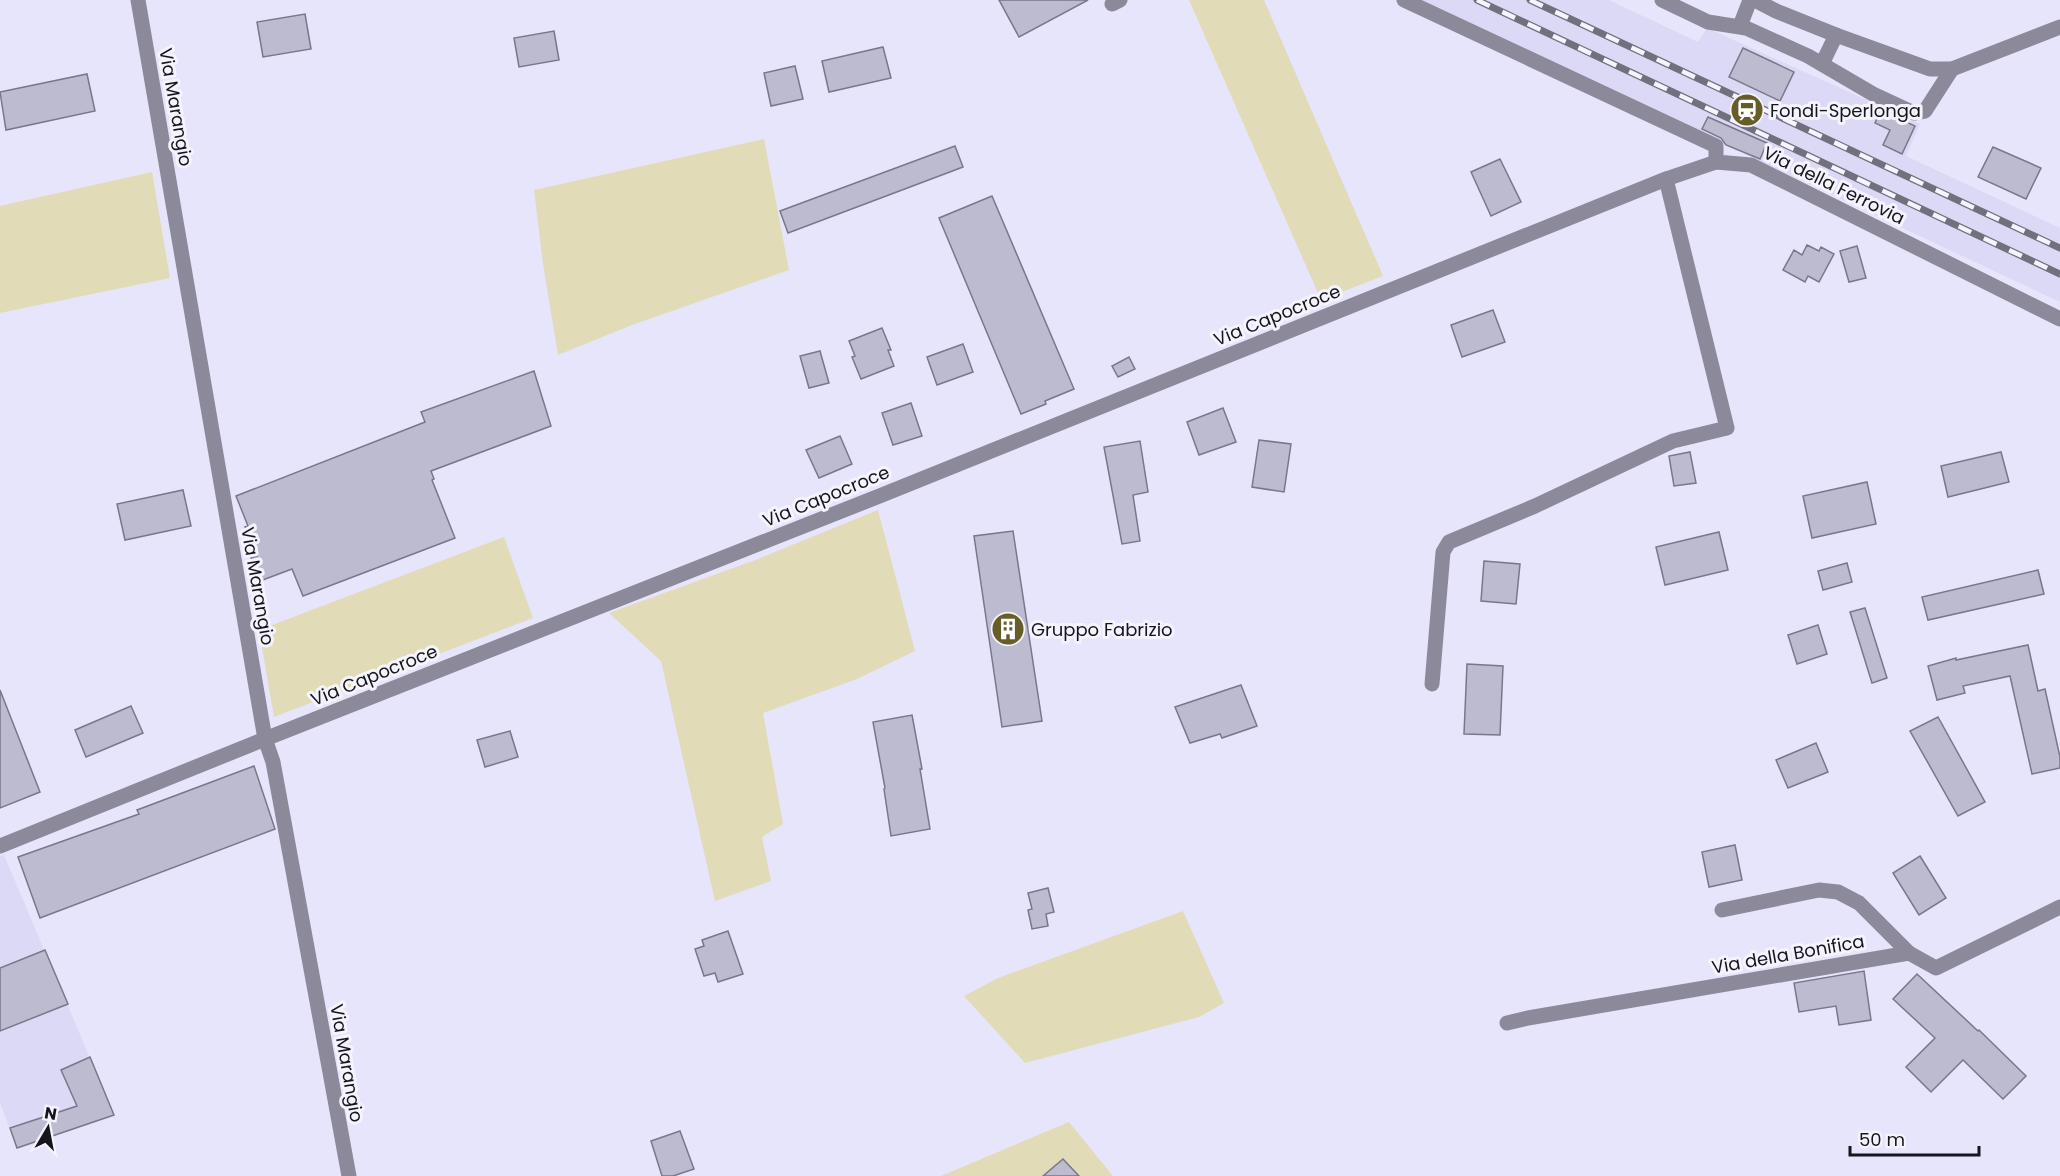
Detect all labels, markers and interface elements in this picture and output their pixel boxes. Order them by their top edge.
street label: Via Marangio [153,46,199,168]
station icon: Fondi-Sperlonga [1729,92,1765,128]
place label: Fondi-Sperlonga [1770,98,1921,123]
street label: Via della Ferrovia [1759,140,1909,230]
street label: Via Capocroce [1210,278,1344,352]
street label: Via Capocroce [759,459,893,533]
street label: Via Marangio [235,525,281,647]
building icon: Gruppo Fabrizio [990,611,1026,647]
place label: Gruppo Fabrizio [1031,617,1173,642]
street label: Via Capocroce [307,638,441,712]
street label: Via della Bonifica [1710,928,1866,980]
street label: Via Marangio [324,1002,370,1124]
north arrow [18,1098,78,1158]
text: N [43,1101,58,1126]
scale bar [1850,1119,1979,1157]
text: 50 m [1859,1127,1905,1152]

